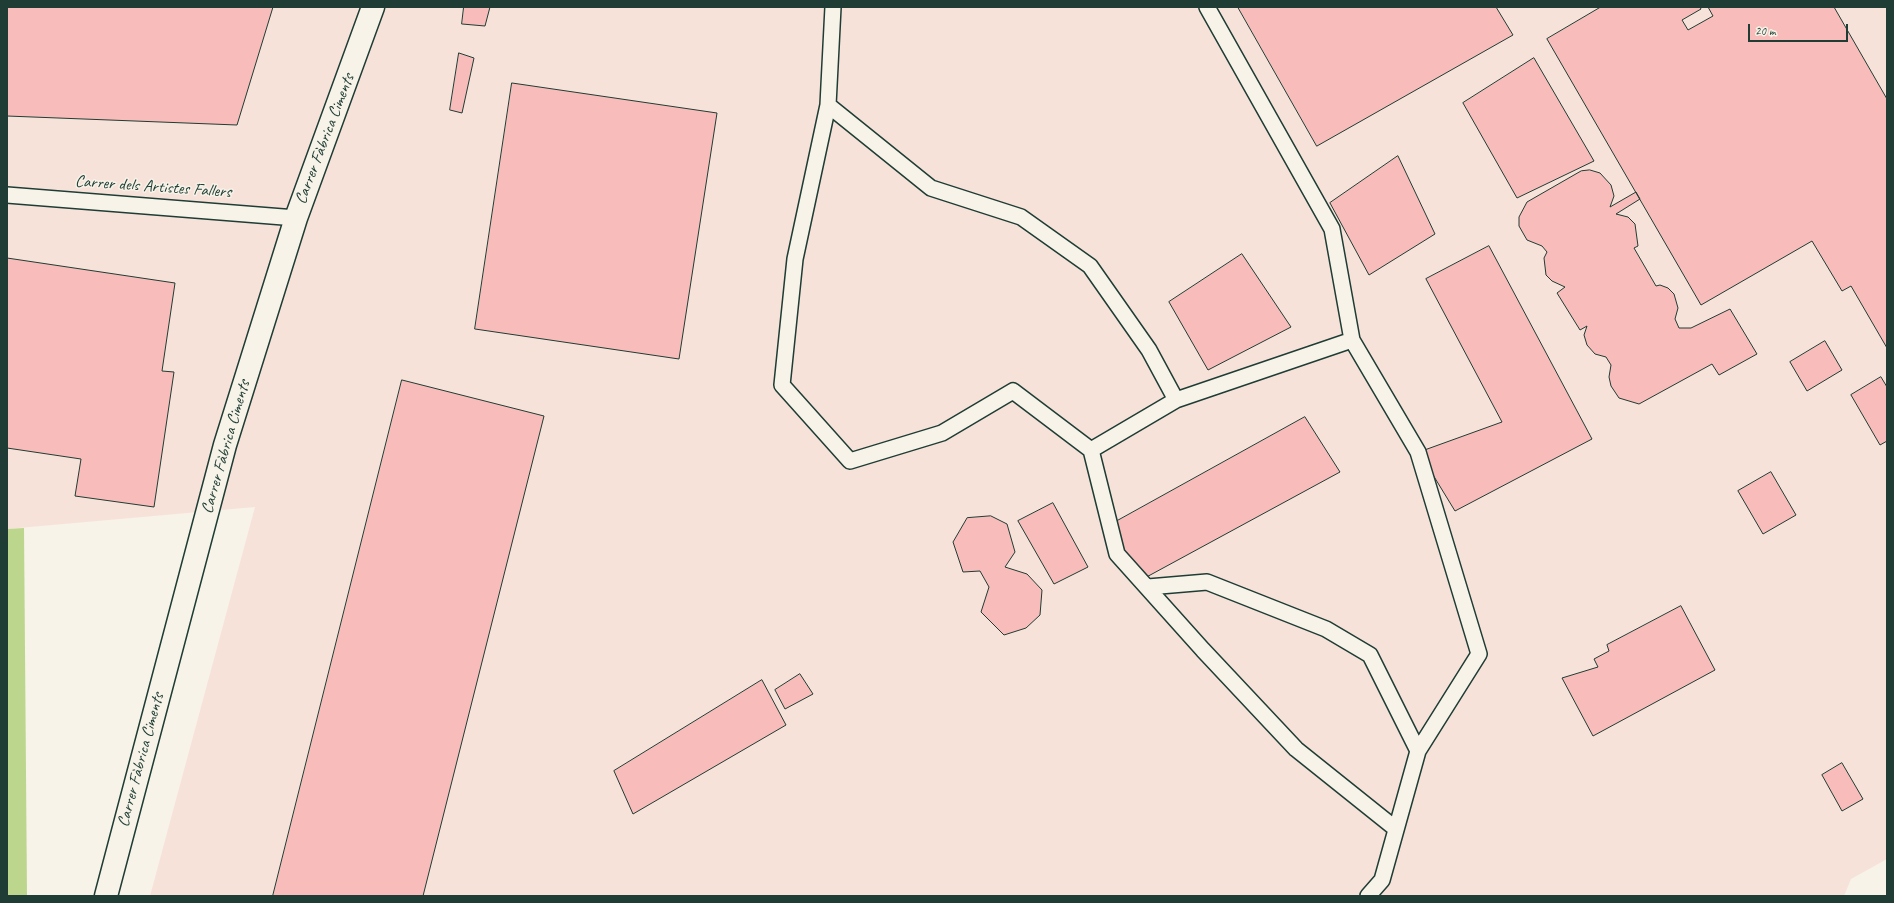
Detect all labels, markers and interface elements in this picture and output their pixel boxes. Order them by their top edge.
scale bar [1750,16,1850,42]
text: 20 m [1755,23,1775,39]
street label: Carrer Fàbrica Ciments [291,71,359,207]
street label: Carrer dels Artistes Fallers [74,171,232,203]
street label: Carrer Fàbrica Ciments [197,378,255,516]
street label: Carrer Fàbrica Ciments [113,691,169,829]

